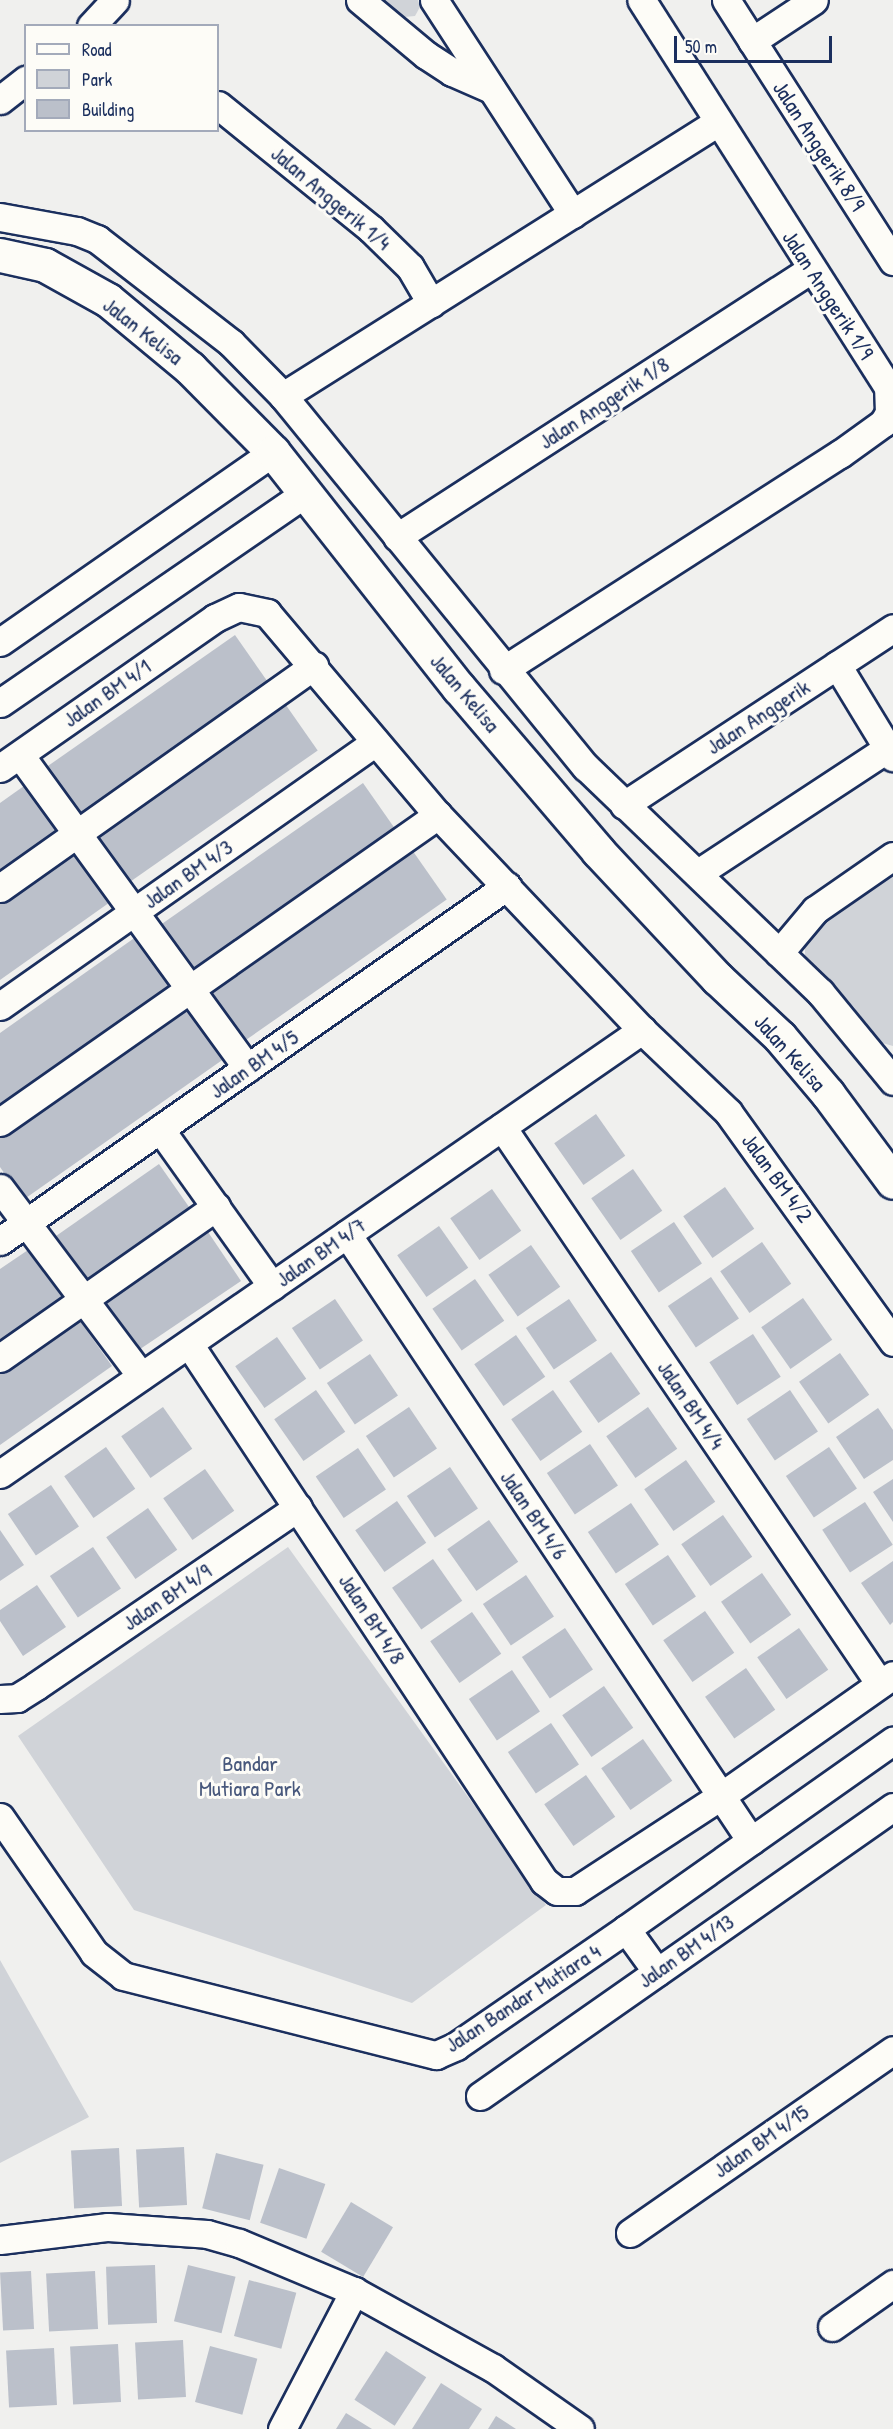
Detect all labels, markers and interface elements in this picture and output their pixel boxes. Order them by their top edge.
legend [24,24,219,132]
scale bar [677,24,834,62]
text: 50 m [685,34,717,59]
text: Road [82,37,112,62]
text: Park [82,67,112,92]
street label: Jalan Anggerik 8/9 [767,76,871,216]
text: Building [82,97,134,122]
street label: Jalan Anggerik 1/4 [266,140,396,256]
street label: Jalan Anggerik 1/9 [777,226,879,364]
street label: Jalan Kelisa [98,292,188,370]
street label: Jalan Anggerik 1/8 [534,351,674,455]
street label: Jalan Kelisa [425,648,505,738]
street label: Jalan BM 4/1 [58,653,156,733]
street label: Jalan Anggerik [701,674,815,760]
street label: Jalan BM 4/3 [138,834,238,914]
street label: Jalan Kelisa [749,1009,831,1097]
street label: Jalan BM 4/5 [204,1024,304,1104]
street label: Jalan BM 4/2 [736,1128,818,1228]
street label: Jalan BM 4/7 [271,1211,371,1293]
street label: Jalan BM 4/4 [652,1356,730,1454]
street label: Jalan BM 4/6 [495,1465,573,1565]
street label: Jalan BM 4/9 [118,1558,216,1636]
street label: Jalan BM 4/8 [333,1569,411,1669]
park label: Bandar Mutiara Park [199,1750,301,1802]
street label: Jalan BM 4/13 [633,1908,739,1994]
street label: Jalan Bandar Mutiara 4 [440,1938,606,2058]
street label: Jalan BM 4/15 [708,2099,814,2183]

